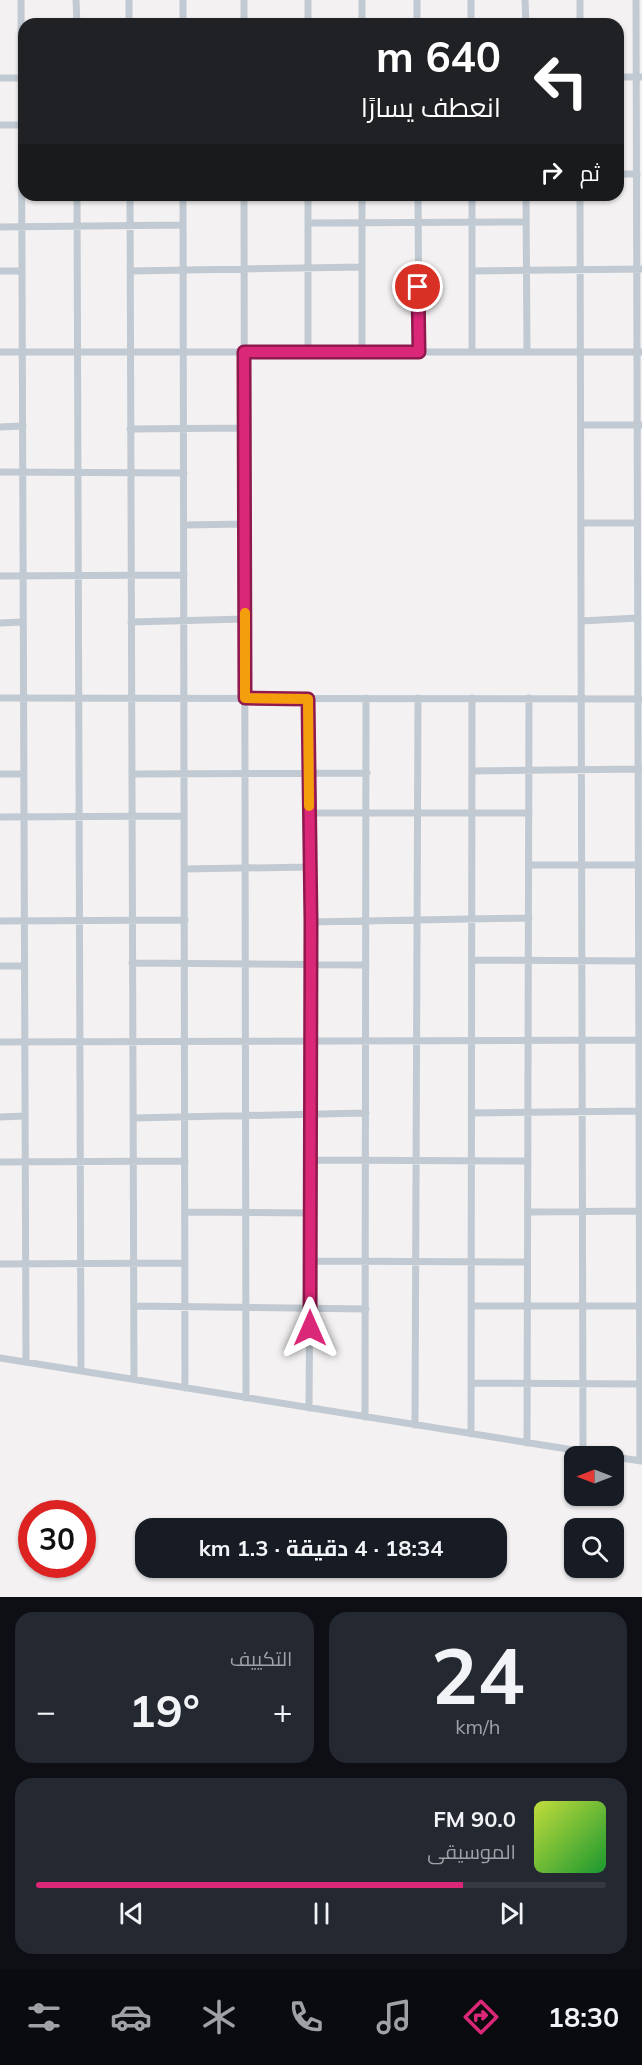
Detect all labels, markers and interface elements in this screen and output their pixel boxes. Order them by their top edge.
text: 640 m [376,30,501,83]
icon: left [522,42,600,120]
text: انعطف يسارًا [361,90,501,124]
icon: right [535,156,568,189]
text: ثم [580,159,600,187]
pin [392,261,443,312]
icon: arrive [401,270,434,303]
position arrow [278,1296,342,1360]
north arrow [564,1446,624,1506]
map controls [564,1446,624,1578]
speed limit sign: 30 [18,1500,96,1578]
button: search [564,1518,624,1578]
text: 18:34 · 4 دقيقة · 1.3 km [199,1534,443,1562]
text: 24 [431,1626,525,1724]
text: التكييف [230,1646,293,1671]
text: 19° [129,1682,200,1738]
text: − [36,1690,56,1731]
text: + [273,1690,293,1731]
text: km/h [455,1714,500,1739]
text: 90.0 FM [433,1805,516,1833]
text: الموسيقى [427,1839,516,1864]
icon: previous [115,1897,148,1930]
icon: pause [305,1897,338,1930]
icon: next [495,1897,528,1930]
icon: filters [23,1996,65,2038]
icon: car [110,1996,152,2038]
icon: climate [198,1996,240,2038]
icon: phone [285,1996,327,2038]
icon: music [373,1996,415,2038]
icon: directions [460,1996,502,2038]
text: 18:30 [548,2000,619,2034]

